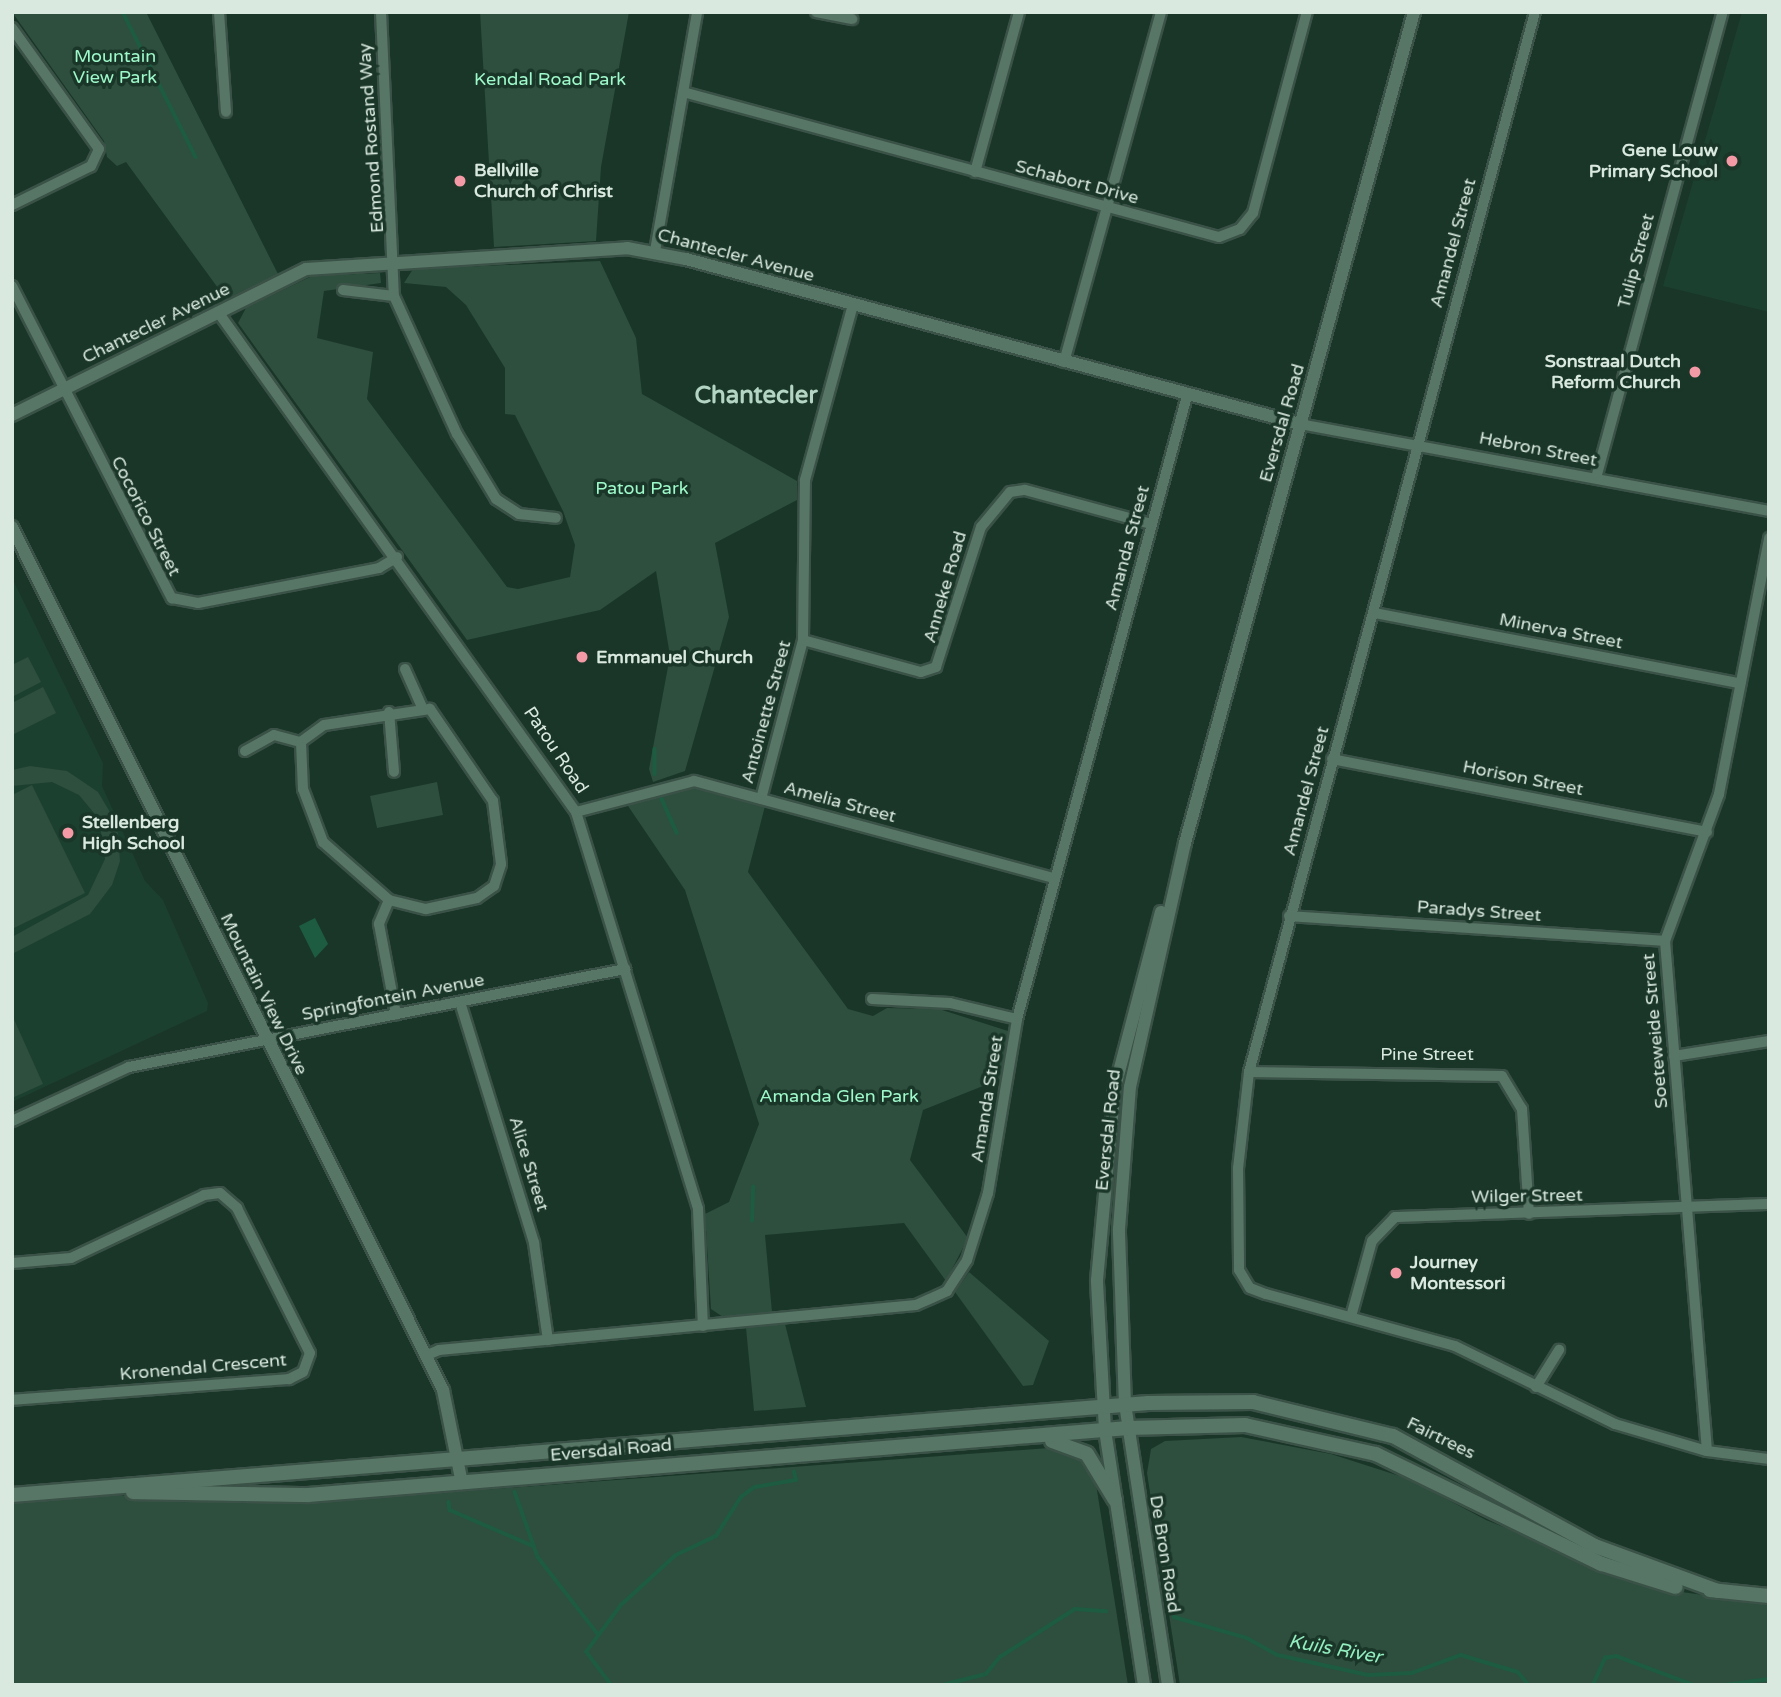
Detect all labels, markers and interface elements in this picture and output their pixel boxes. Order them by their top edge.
street label: Edmond Rostand Way [354,42,388,234]
park label: Mountain View Park [73,46,157,88]
park label: Kendal Road Park [474,68,626,90]
place label: Gene Louw Primary School [1589,140,1718,182]
marker: Gene Louw Primary School [1724,153,1740,169]
street label: Schabort Drive [1013,155,1141,209]
place label: Bellville Church of Christ [474,160,613,202]
marker: Bellville Church of Christ [452,173,468,189]
street label: Amandel Street [1425,176,1481,310]
street label: Tulip Street [1613,211,1659,311]
street label: Chantecler Avenue [655,224,817,286]
street label: Chantecler Avenue [79,278,233,368]
place label: Sonstraal Dutch Reform Church [1545,351,1681,394]
street label: Eversdal Road [1255,361,1309,485]
marker: Sonstraal Dutch Reform Church [1687,364,1703,380]
district label: Chantecler [694,382,818,410]
street label: Hebron Street [1477,427,1599,471]
street label: Cocorico Street [107,452,185,580]
park label: Patou Park [595,477,689,499]
street label: Amanda Street [1100,483,1154,613]
street label: Anneke Road [919,529,971,645]
street label: Minerva Street [1497,608,1625,654]
street label: Antoinette Street [737,638,795,786]
place label: Emmanuel Church [596,646,753,668]
marker: Emmanuel Church [574,649,590,665]
street label: Patou Road [519,702,593,798]
street label: Amandel Street [1278,724,1334,858]
street label: Horison Street [1461,756,1585,800]
street label: Amelia Street [782,777,898,827]
place label: Stellenberg High School [82,812,185,854]
marker: Stellenberg High School [60,825,76,841]
street label: Paradys Street [1416,896,1542,926]
street label: Mountain View Drive [215,910,313,1078]
street label: Soeteweide Street [1637,953,1673,1109]
street label: Springfontein Avenue [300,969,486,1025]
street label: Amanda Street [966,1034,1008,1164]
street label: Pine Street [1380,1043,1474,1065]
street label: Eversdal Road [1091,1068,1125,1192]
park label: Amanda Glen Park [759,1085,919,1107]
street label: Alice Street [504,1114,554,1214]
street label: Wilger Street [1471,1184,1583,1208]
place label: Journey Montessori [1410,1252,1505,1294]
marker: Journey Montessori [1388,1265,1404,1281]
street label: Kronendal Crescent [119,1349,287,1385]
street label: Fairtrees [1403,1412,1479,1464]
street label: Eversdal Road [549,1434,673,1466]
street label: De Bron Road [1145,1494,1185,1614]
water label: Kuils River [1287,1631,1383,1669]

